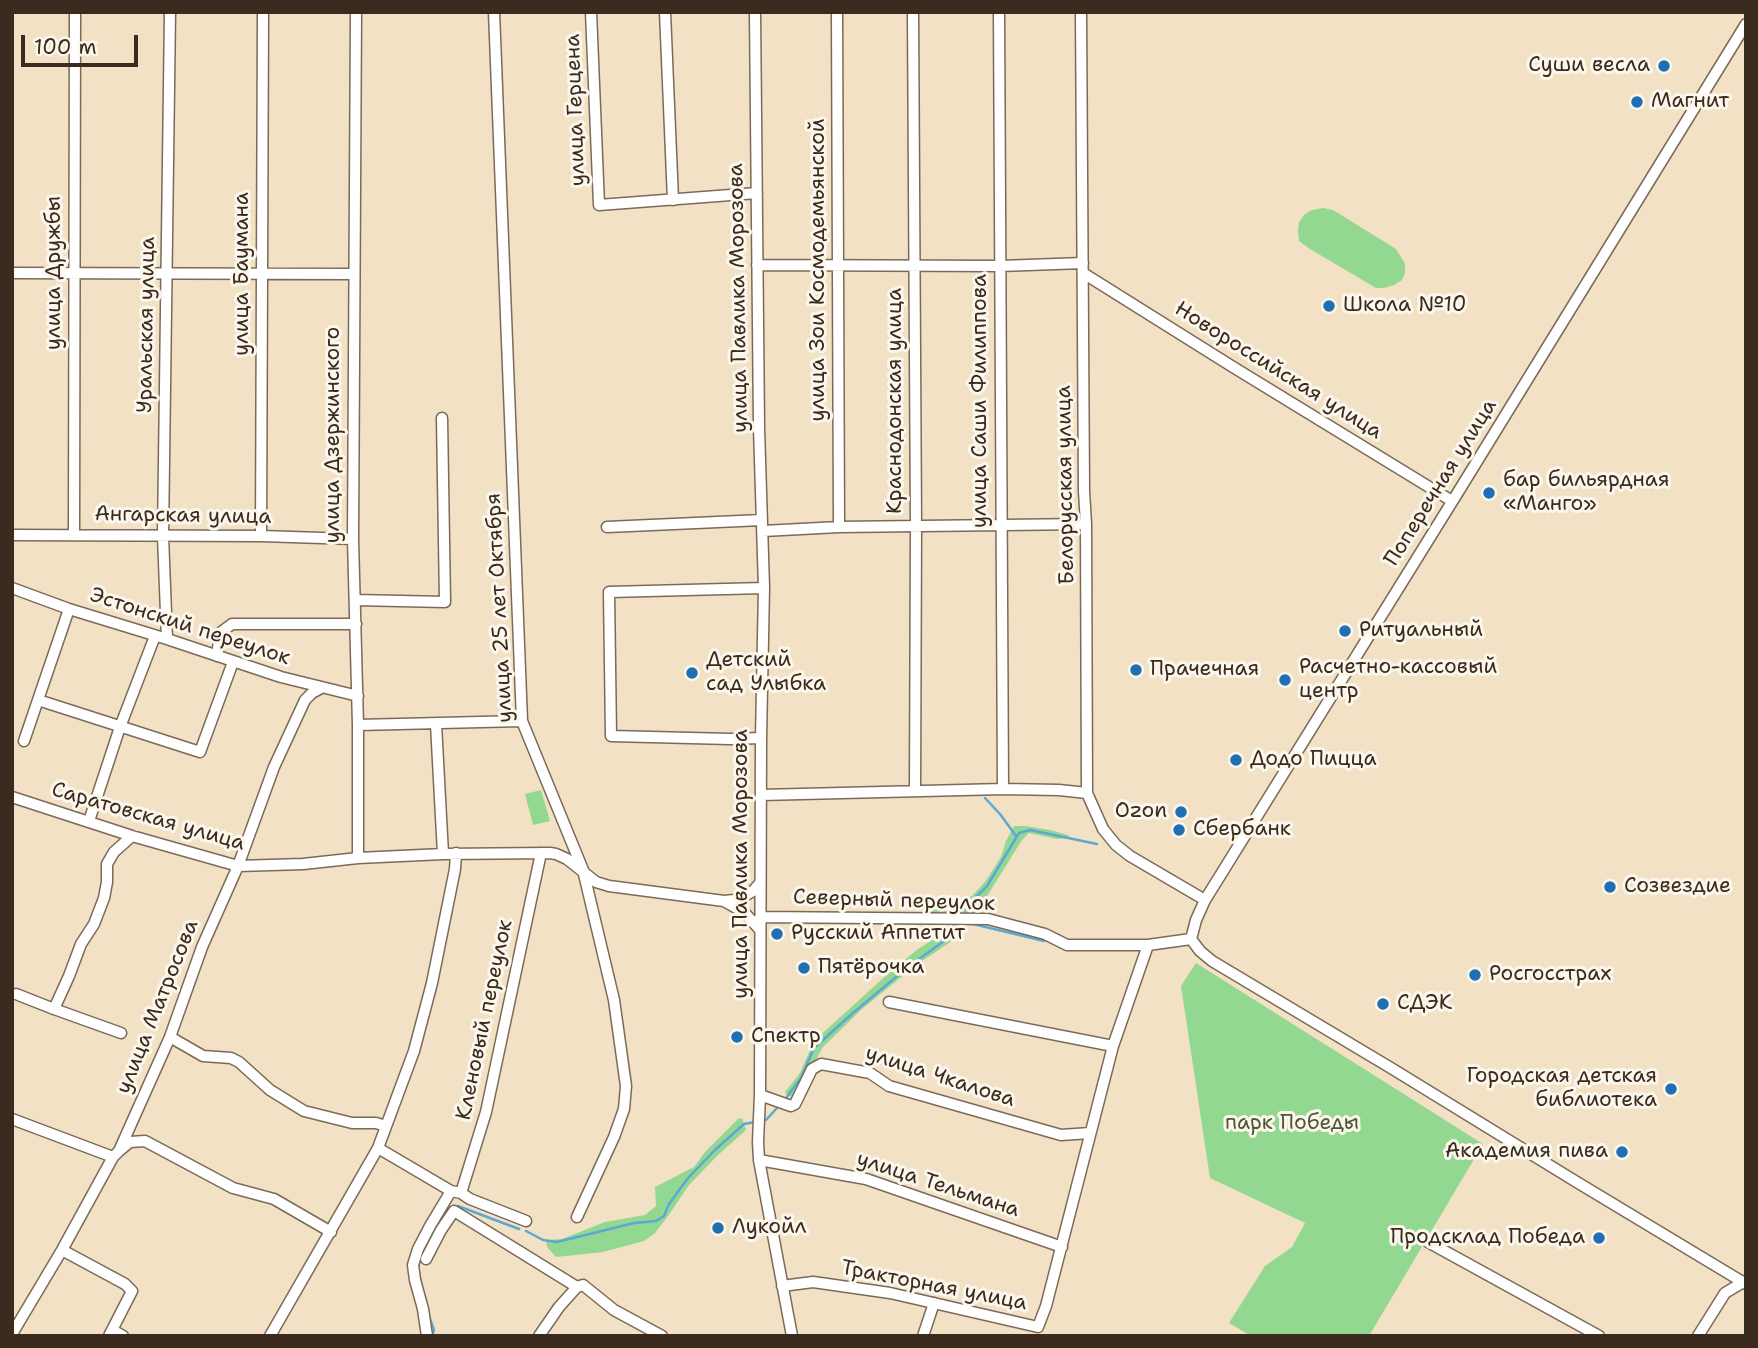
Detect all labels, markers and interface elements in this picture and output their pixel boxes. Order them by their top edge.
scale bar [24,21,142,65]
text: 100 m [34,33,97,61]
street label: улица Герцена [561,33,591,187]
place label: Суши весла [1528,53,1650,79]
marker: Суши весла [1656,58,1672,74]
place label: Магнит [1651,89,1729,115]
marker: Магнит [1629,94,1645,110]
street label: улица Зои Космодемьянской [806,118,832,422]
street label: улица Павлика Морозова [724,163,754,433]
street label: улица Баумана [230,192,256,356]
street label: улица Дружбы [42,196,68,350]
street label: Уральская улица [133,237,161,413]
street label: улица Саши Филиппова [968,274,994,528]
street label: Краснодонская улица [883,288,909,514]
place label: Школа №10 [1343,293,1466,319]
street label: Новороссийская улица [1170,297,1386,445]
marker: Школа №10 [1321,298,1337,314]
street label: улица Дзержинского [321,327,347,543]
street label: Белорусская улица [1052,385,1080,585]
street label: Поперечная улица [1379,395,1503,571]
place label: бар бильярдная «Манго» [1503,468,1669,518]
marker: бар бильярдная «Манго» [1481,485,1497,501]
street label: улица 25 лет Октября [481,492,519,724]
street label: Ангарская улица [94,502,272,530]
street label: Эстонский переулок [87,583,293,671]
place label: Ритуальный [1359,618,1483,644]
marker: Ритуальный [1337,623,1353,639]
place label: Детский сад Улыбка [706,648,826,698]
place label: Расчетно-кассовый центр [1299,655,1497,705]
place label: Прачечная [1150,657,1259,683]
marker: Прачечная [1128,662,1144,678]
marker: Детский сад Улыбка [684,665,700,681]
marker: Расчетно-кассовый центр [1277,672,1293,688]
street label: улица Павлика Морозова [729,729,755,999]
place label: Додо Пицца [1250,747,1376,773]
marker: Додо Пицца [1228,752,1244,768]
street label: Саратовская улица [48,777,248,857]
place label: Ozon [1115,799,1167,825]
marker: Ozon [1173,804,1189,820]
place label: Сбербанк [1193,817,1291,843]
marker: Сбербанк [1171,822,1187,838]
place label: Созвездие [1624,874,1731,900]
marker: Созвездие [1602,879,1618,895]
street label: Северный переулок [793,885,995,917]
street label: улица Матросова [112,916,204,1098]
street label: Кленовый переулок [451,917,519,1123]
place label: Русский Аппетит [791,921,965,947]
marker: Русский Аппетит [769,926,785,942]
place label: Пятёрочка [818,955,924,981]
marker: Пятёрочка [796,960,812,976]
place label: Росгосстрах [1489,962,1611,988]
marker: Росгосстрах [1467,967,1483,983]
place label: СДЭК [1397,991,1452,1017]
marker: СДЭК [1375,996,1391,1012]
place label: Спектр [751,1024,821,1050]
marker: Спектр [729,1029,745,1045]
street label: улица Чкалова [862,1041,1018,1113]
place label: Городская детская библиотека [1466,1064,1657,1114]
marker: Городская детская библиотека [1663,1081,1679,1097]
park label: парк Победы [1225,1111,1359,1137]
place label: Академия пива [1445,1139,1608,1165]
marker: Академия пива [1614,1144,1630,1160]
street label: улица Тельмана [853,1147,1023,1223]
place label: Лукойл [732,1215,806,1241]
marker: Лукойл [710,1220,726,1236]
place label: Продсклад Победа [1390,1225,1585,1251]
marker: Продсклад Победа [1591,1230,1607,1246]
street label: Тракторная улица [839,1256,1029,1316]

